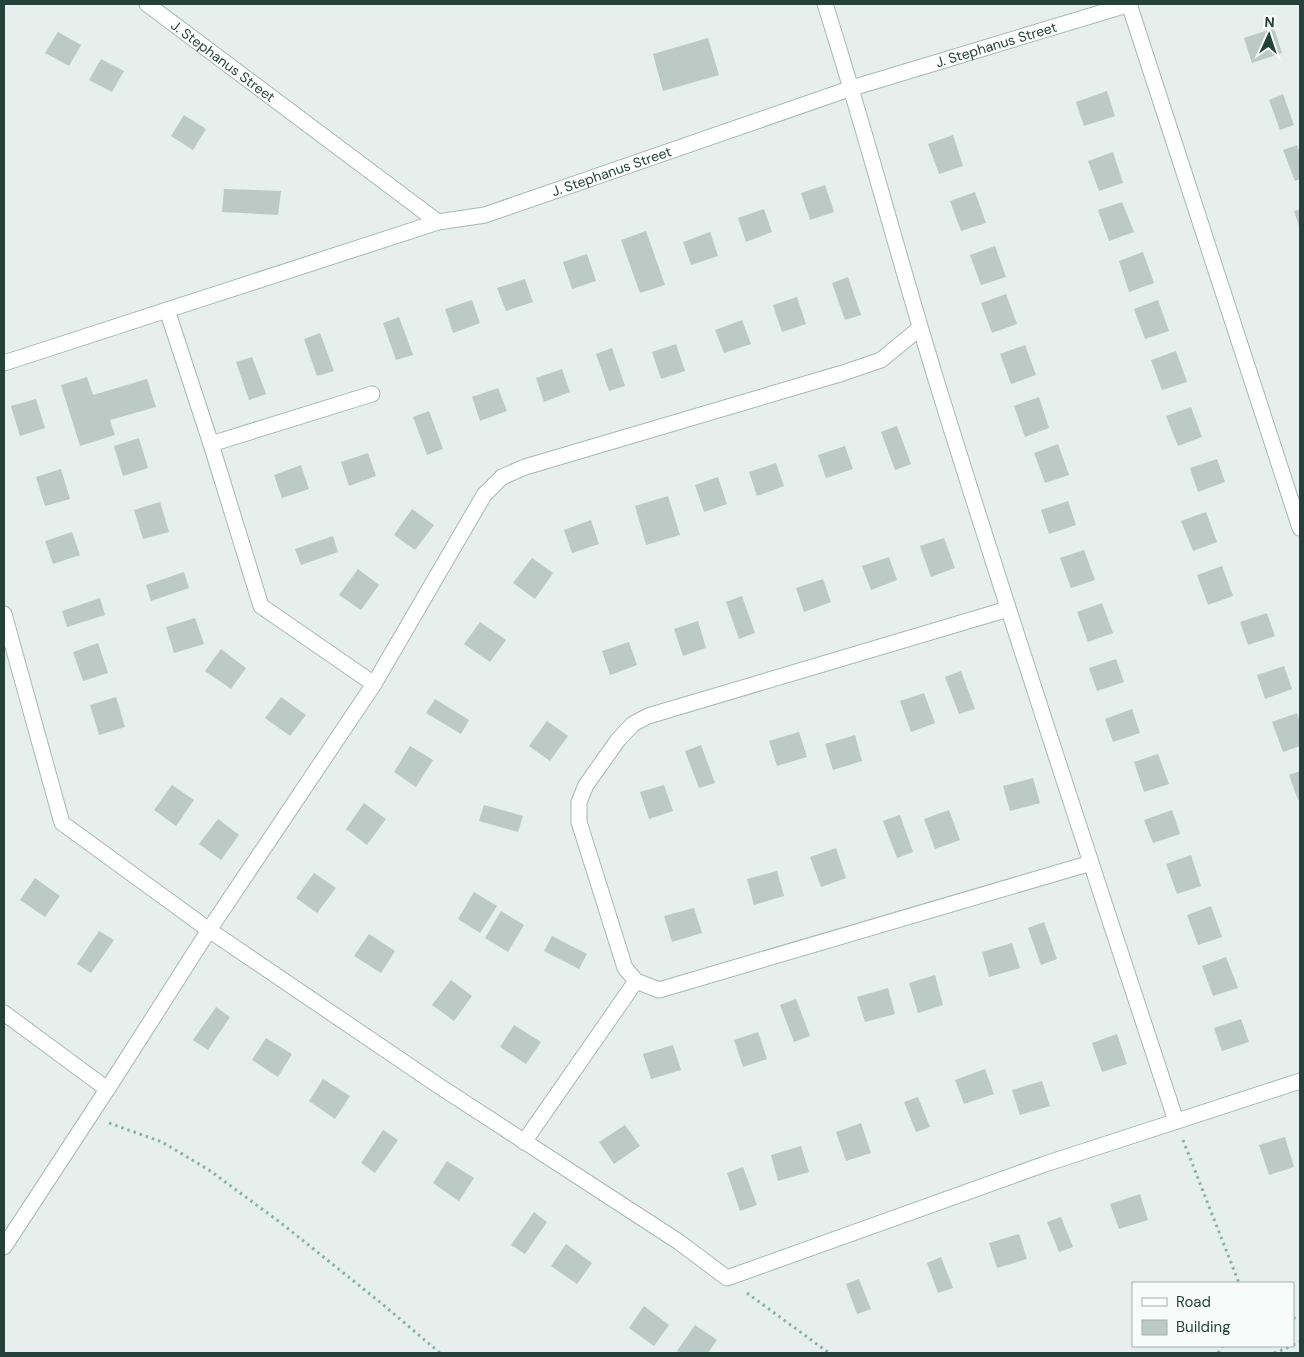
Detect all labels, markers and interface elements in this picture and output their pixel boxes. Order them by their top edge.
north arrow [1244,10,1294,60]
text: N [1264,13,1275,31]
street label: J. Stephanus Street [167,16,279,106]
street label: J. Stephanus Street [933,18,1059,71]
street label: J. Stephanus Street [549,142,674,200]
legend [1132,1282,1294,1347]
text: Road [1176,1292,1211,1312]
text: Building [1176,1317,1231,1337]

